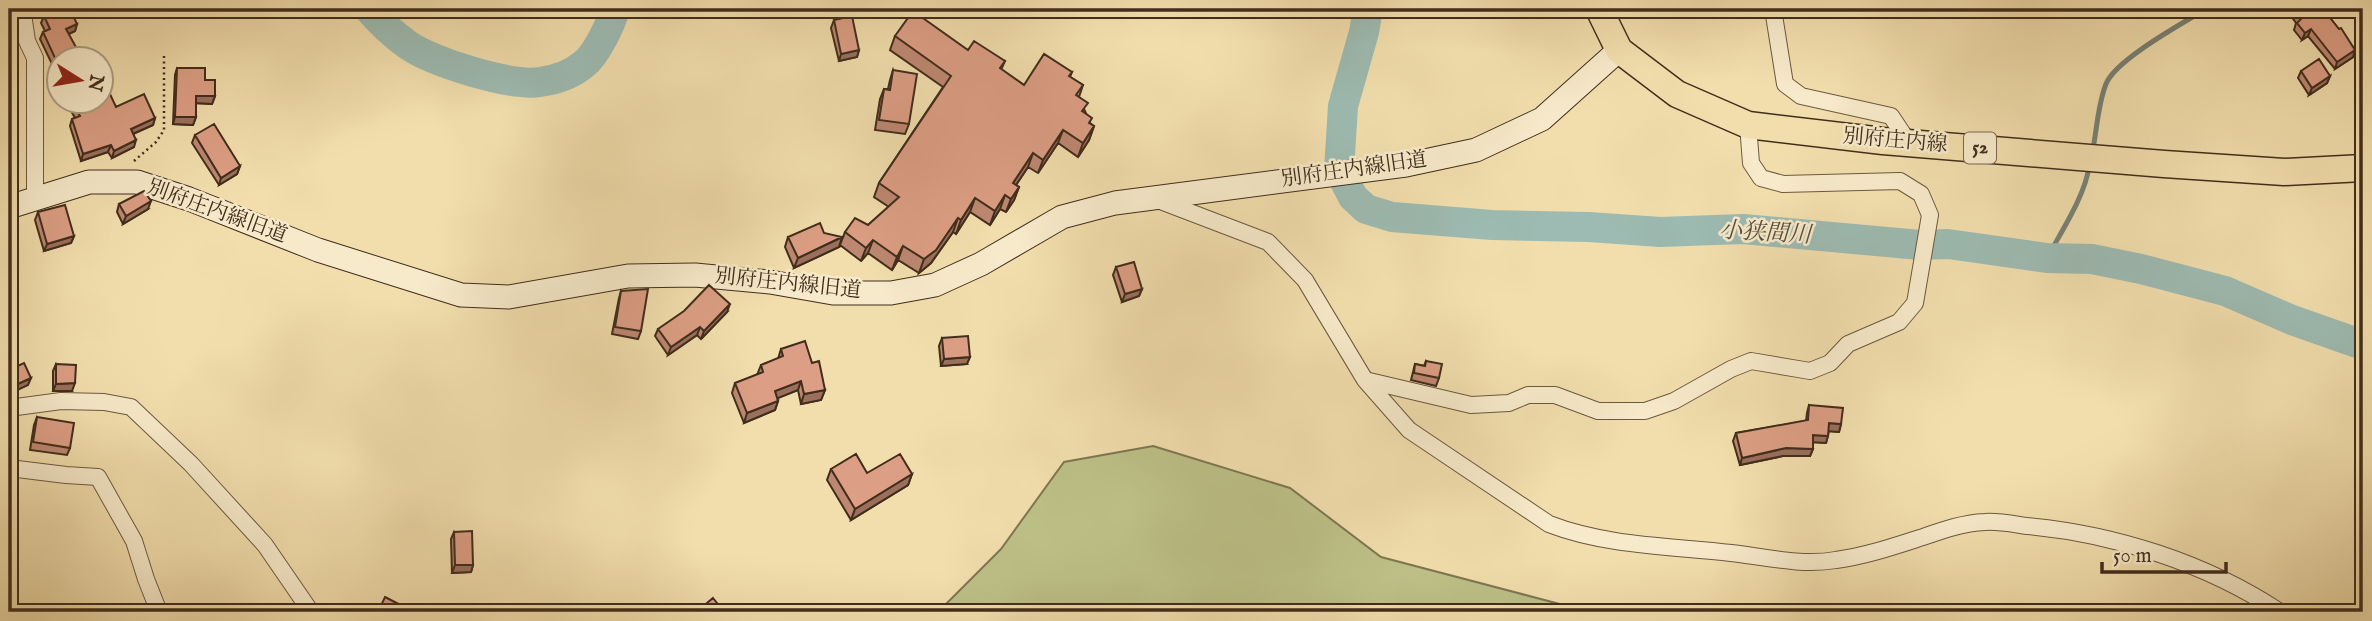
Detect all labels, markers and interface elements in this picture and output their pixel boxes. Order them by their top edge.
north arrow [46,46,116,116]
text: N [81,72,108,94]
street label: 別府庄内線 [1842,123,1948,159]
road number: 52 [1964,132,1996,164]
street label: 別府庄内線旧道 [1279,146,1429,194]
street label: 別府庄内線旧道 [143,174,291,250]
water label: 小狭間川 [1718,216,1815,250]
street label: 別府庄内線旧道 [713,263,863,305]
scale bar [2102,530,2227,574]
text: 50 m [2113,543,2152,570]

